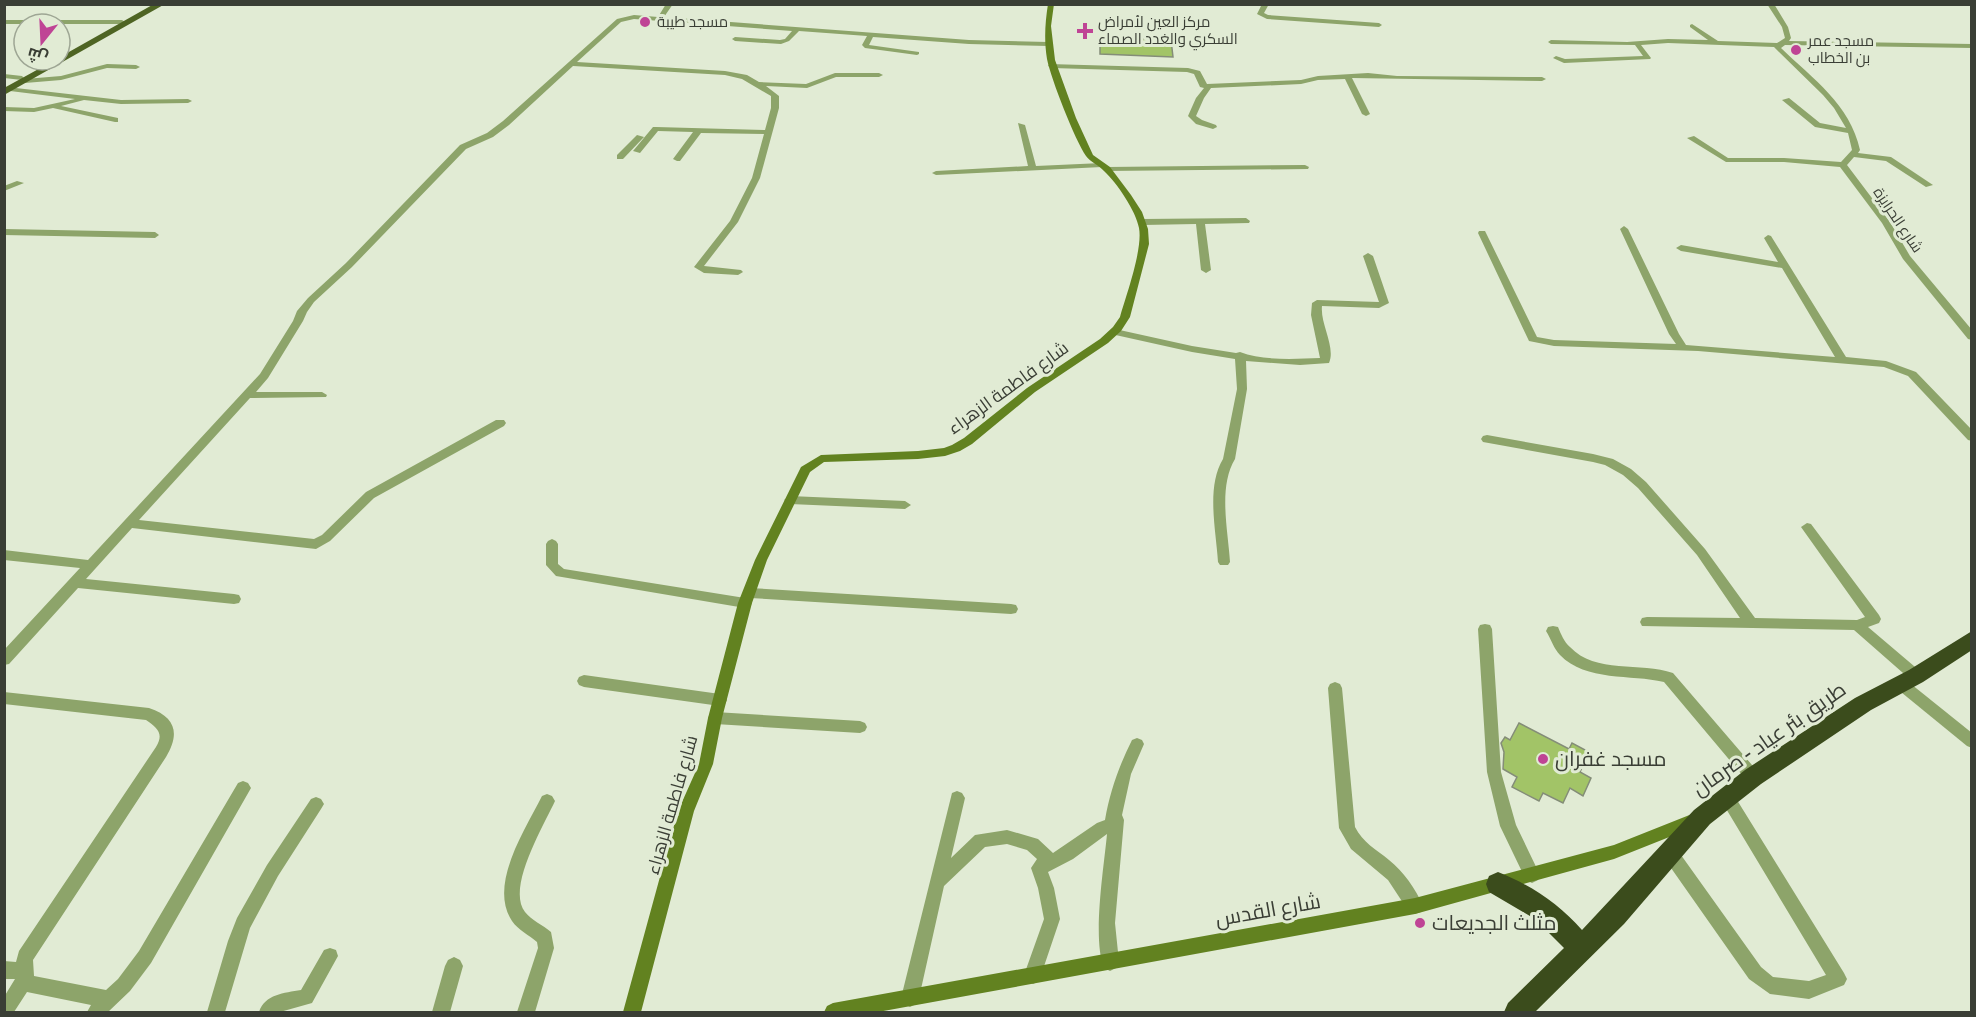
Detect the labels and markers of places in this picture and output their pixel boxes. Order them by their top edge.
place label: مسجد طيبة [657,9,728,32]
place label: مركز العين لأمراض السكري والغدد الصماء [1098,9,1238,51]
marker: مسجد طيبة [638,15,652,29]
marker: مركز العين لأمراض السكري والغدد الصماء [1076,22,1094,40]
place label: مسجد عمر بن الخطاب [1807,28,1874,68]
marker: مسجد عمر بن الخطاب [1789,43,1803,57]
place label: مسجد غفران [1555,741,1666,772]
marker: مسجد غفران [1536,752,1550,766]
place label: مثلث الجديعات [1432,905,1557,936]
marker: مثلث الجديعات [1413,916,1427,930]

